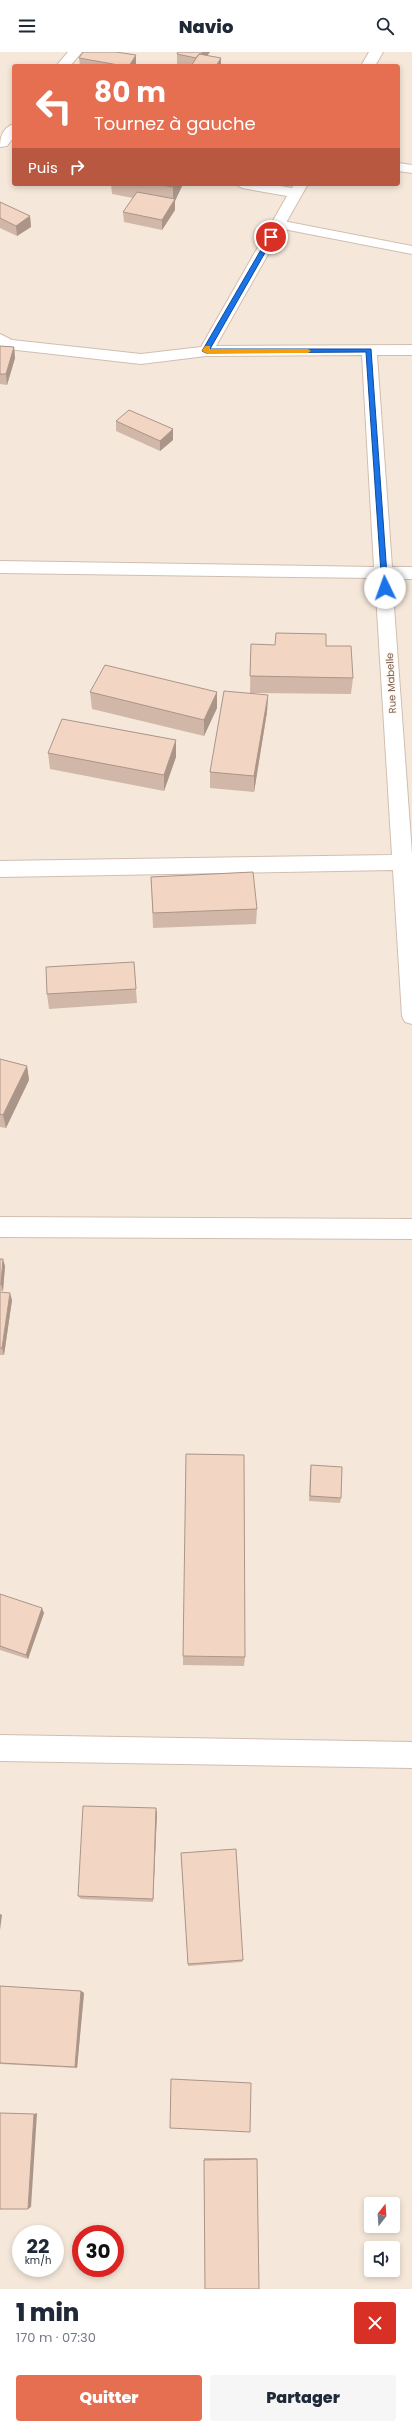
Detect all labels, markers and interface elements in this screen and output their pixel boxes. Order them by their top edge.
text: Navio [179,14,233,39]
icon: menu [16,15,38,37]
icon: search [374,15,396,37]
text: 80 m [94,73,166,112]
icon: left [28,80,80,132]
text: Tournez à gauche [94,111,256,136]
icon: right [66,156,88,178]
text: Puis [28,157,58,178]
pin [254,220,288,254]
icon: arrive [260,226,282,248]
position arrow [364,567,406,609]
street label: Rue Mabelle [382,652,400,714]
north arrow [364,2197,400,2233]
map controls [364,2197,400,2277]
speed limit sign: 30 [72,2225,124,2277]
text: 22 [27,2232,49,2260]
button: sound [364,2241,400,2277]
text: km/h [25,2253,51,2268]
text: 1 min [16,2296,79,2329]
button: close [354,2302,396,2344]
text: 170 m · 07:30 [16,2328,96,2347]
button: Quitter [16,2375,202,2421]
button: Partager [210,2375,396,2421]

